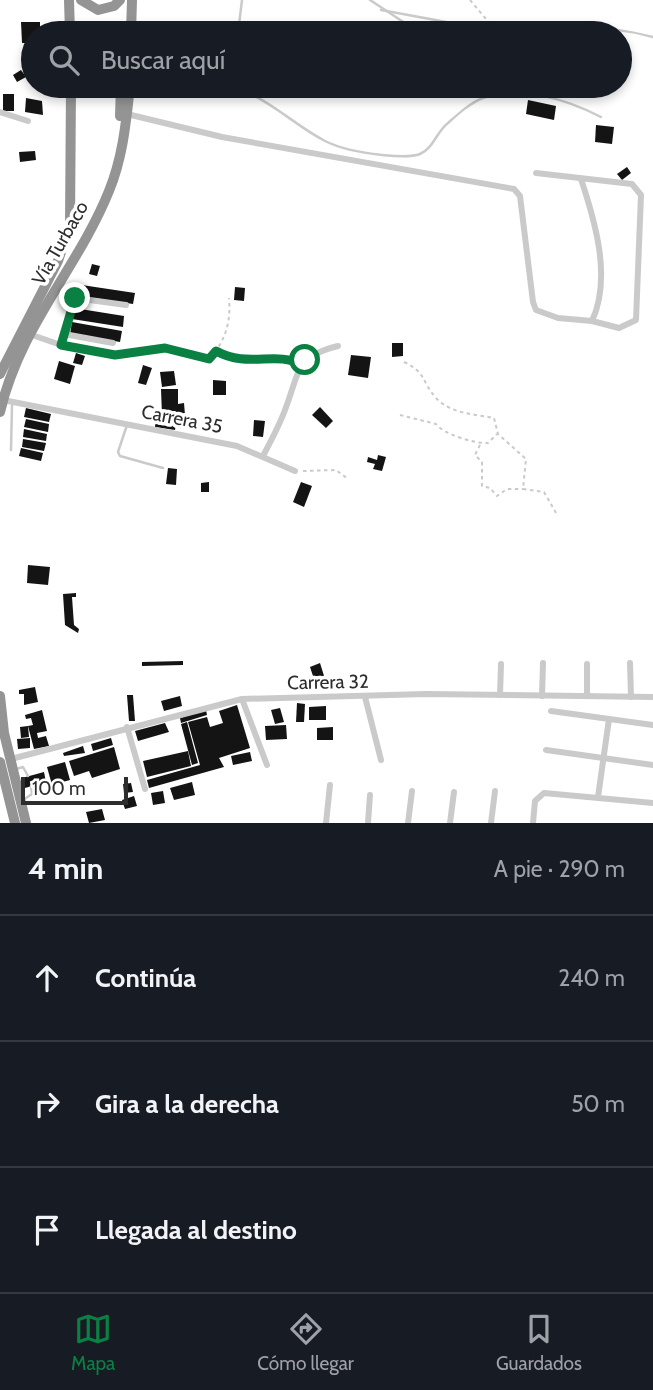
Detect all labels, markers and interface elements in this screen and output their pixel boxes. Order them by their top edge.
search box [21,21,632,98]
icon: search [45,41,83,79]
text: Buscar aquí [101,44,225,76]
street label: Vía Turbaco [27,197,93,289]
route end [59,282,90,313]
route start [289,344,320,375]
street label: Carrera 35 [139,400,225,438]
street label: Carrera 32 [287,670,369,694]
scale bar [21,774,128,806]
text: 100 m [32,777,86,800]
text: 4 min [28,850,103,887]
text: A pie · 290 m [494,855,625,883]
icon: ahead [28,959,66,997]
text: Continúa [95,962,196,994]
text: 240 m [558,964,625,992]
icon: right [28,1085,66,1123]
text: Gira a la derecha [95,1088,279,1120]
text: 50 m [571,1090,625,1118]
icon: arrive [28,1211,66,1249]
text: Llegada al destino [95,1214,297,1246]
tab: Mapa [71,1310,115,1375]
tab: Cómo llegar [257,1310,354,1375]
tab: Guardados [496,1310,582,1375]

